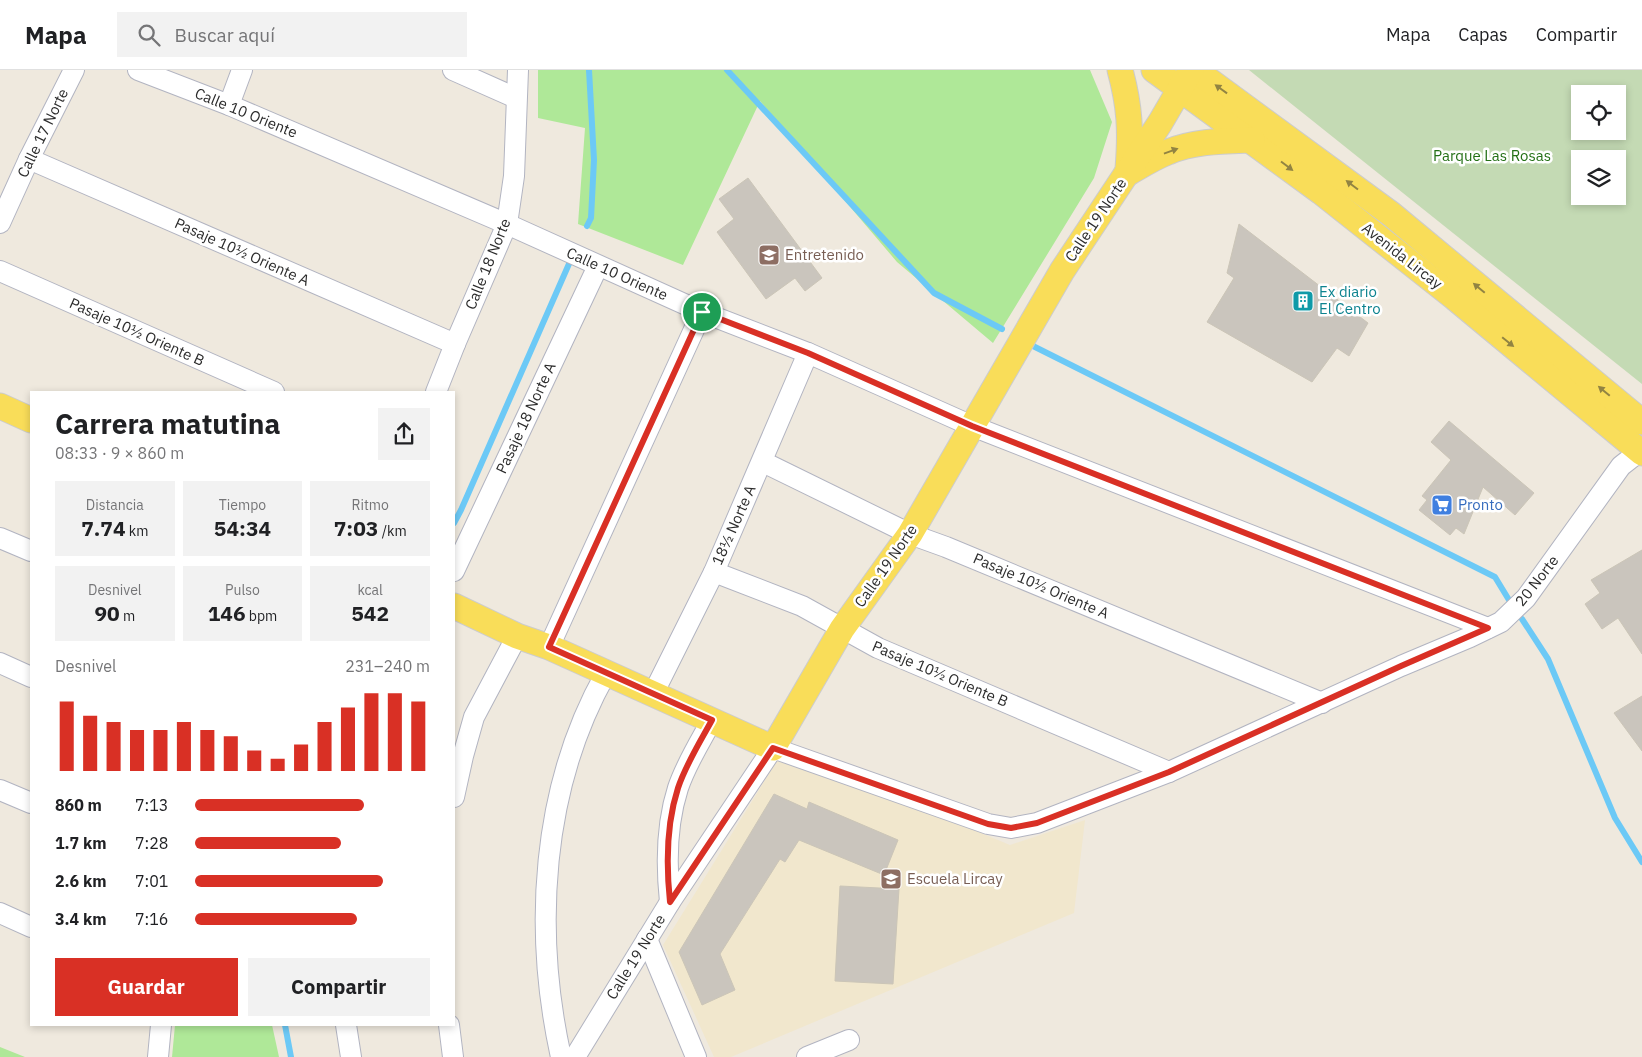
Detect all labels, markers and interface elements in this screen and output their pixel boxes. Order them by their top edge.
search box [117,12,467,57]
text: Mapa [25,19,87,51]
icon: search [135,21,163,49]
text: Buscar aquí [175,23,275,47]
text: Mapa [1386,23,1430,46]
text: Capas [1458,23,1508,46]
text: Compartir [1536,23,1617,46]
street label: Calle 10 Oriente [192,83,300,142]
one-way arrow [1214,84,1228,94]
street label: Calle 17 Norte [13,85,72,180]
map controls [1571,85,1626,205]
button: locate [1571,85,1626,140]
park label: Parque Las Rosas [1433,146,1551,165]
one-way arrow [1164,147,1179,155]
button: layers [1571,150,1626,205]
one-way arrow [1280,161,1294,171]
street label: Calle 19 Norte [1061,174,1131,265]
one-way arrow [1346,180,1359,191]
street label: Pasaje 10½ Oriente A [172,213,313,290]
street label: Calle 18 Norte [461,215,514,312]
street label: Avenida Lircay [1358,218,1447,293]
street label: Calle 10 Oriente [564,243,671,304]
school or university icon: Entretenido [757,243,781,267]
place label: Entretenido [785,245,864,264]
place label: Ex diario El Centro [1319,282,1381,318]
one-way arrow [1473,282,1486,293]
building icon: Ex diario El Centro [1291,289,1315,313]
pin [681,291,723,333]
street label: Pasaje 10½ Oriente B [67,293,208,370]
icon: arrive [688,298,716,326]
one-way arrow [1502,336,1514,348]
street label: Pasaje 18 Norte A [491,359,560,476]
one-way arrow [1598,386,1611,397]
text: Carrera matutina [55,405,280,442]
button: share [378,408,430,460]
text: 08:33 · 9 × 860 m [55,443,184,463]
street label: 18½ Norte A [707,481,760,568]
supermarket icon: Pronto [1430,493,1454,517]
place label: Pronto [1458,495,1503,514]
text: Distancia [86,496,144,514]
text: Tiempo [219,496,266,514]
text: Ritmo [351,496,389,514]
text: 7.74 [81,514,126,542]
text: 54:34 [214,514,271,542]
text: 7:03 [334,514,378,542]
street label: Calle 19 Norte [850,521,921,611]
text: km [126,522,148,540]
text: /km [378,522,407,540]
street label: Pasaje 10½ Oriente A [970,548,1112,623]
street label: 20 Norte [1511,551,1562,610]
text: Desnivel [88,581,142,599]
text: Pulso [225,581,260,599]
text: kcal [357,581,383,599]
text: 90 [94,599,120,627]
text: 146 [208,599,246,627]
text: 542 [351,599,389,627]
text: m [120,607,135,625]
text: bpm [246,607,277,625]
street label: Pasaje 10½ Oriente B [869,636,1011,711]
text: Desnivel [55,656,116,676]
text: 231–240 m [345,656,430,676]
text: 860 m [55,795,102,815]
text: 7:13 [135,795,168,815]
text: 1.7 km [55,833,106,853]
text: 7:28 [135,833,168,853]
school or university icon: Escuela Lircay [879,867,903,891]
place label: Escuela Lircay [907,869,1003,888]
text: 2.6 km [55,871,106,891]
text: 7:01 [135,871,168,891]
text: 3.4 km [55,909,106,929]
text: 7:16 [135,909,168,929]
street label: Calle 19 Norte [602,911,669,1003]
button: Guardar [55,958,238,1016]
button: Compartir [248,958,430,1016]

